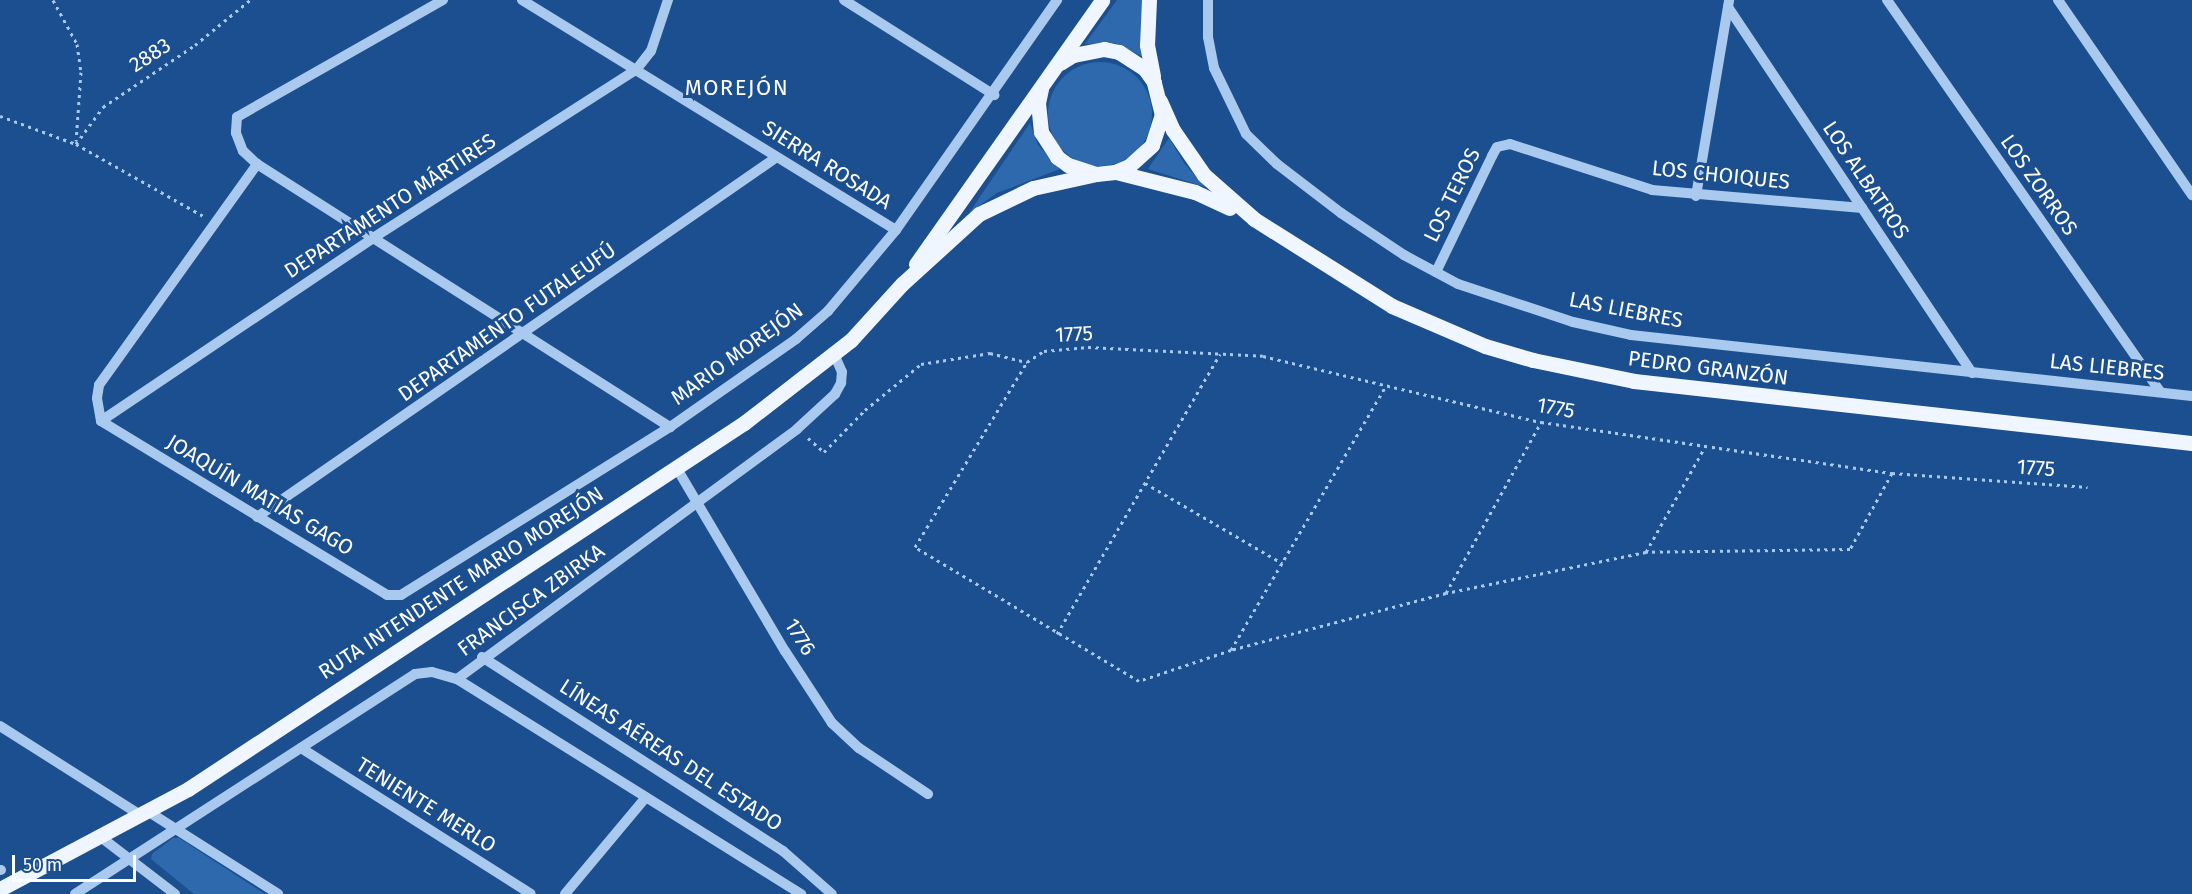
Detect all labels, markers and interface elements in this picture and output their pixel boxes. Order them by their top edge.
street label: 2883 [125,32,175,78]
district label: MOREJÓN [685,75,789,101]
street label: SIERRA ROSADA [758,115,896,215]
street label: LOS ALBATROS [1817,116,1915,244]
street label: DEPARTAMENTO MÁRTIRES [280,128,500,284]
street label: LOS ZORROS [1995,130,2083,240]
street label: LOS TEROS [1418,144,1486,246]
street label: LOS CHOIQUES [1651,155,1791,195]
street label: DEPARTAMENTO FUTALEUFÚ [393,237,621,407]
street label: LAS LIEBRES [1567,287,1685,333]
street label: MARIO MOREJÓN [666,298,808,410]
street label: 1775 [1054,320,1094,348]
street label: PEDRO GRANZÓN [1626,346,1790,390]
street label: LAS LIEBRES [2048,348,2166,386]
street label: 1775 [1535,392,1577,424]
street label: JOAQUÍN MATIAS GAGO [162,429,358,561]
street label: 1775 [2016,454,2056,482]
street label: RUTA INTENDENTE MARIO MOREJÓN [314,481,608,685]
street label: FRANCISCA ZBIRKA [453,538,609,662]
street label: 1776 [779,614,821,660]
street label: LÍNEAS AÉREAS DEL ESTADO [555,674,787,836]
street label: TENIENTE MERLO [351,752,501,858]
scale bar [15,843,140,881]
text: 50 m [23,854,62,876]

